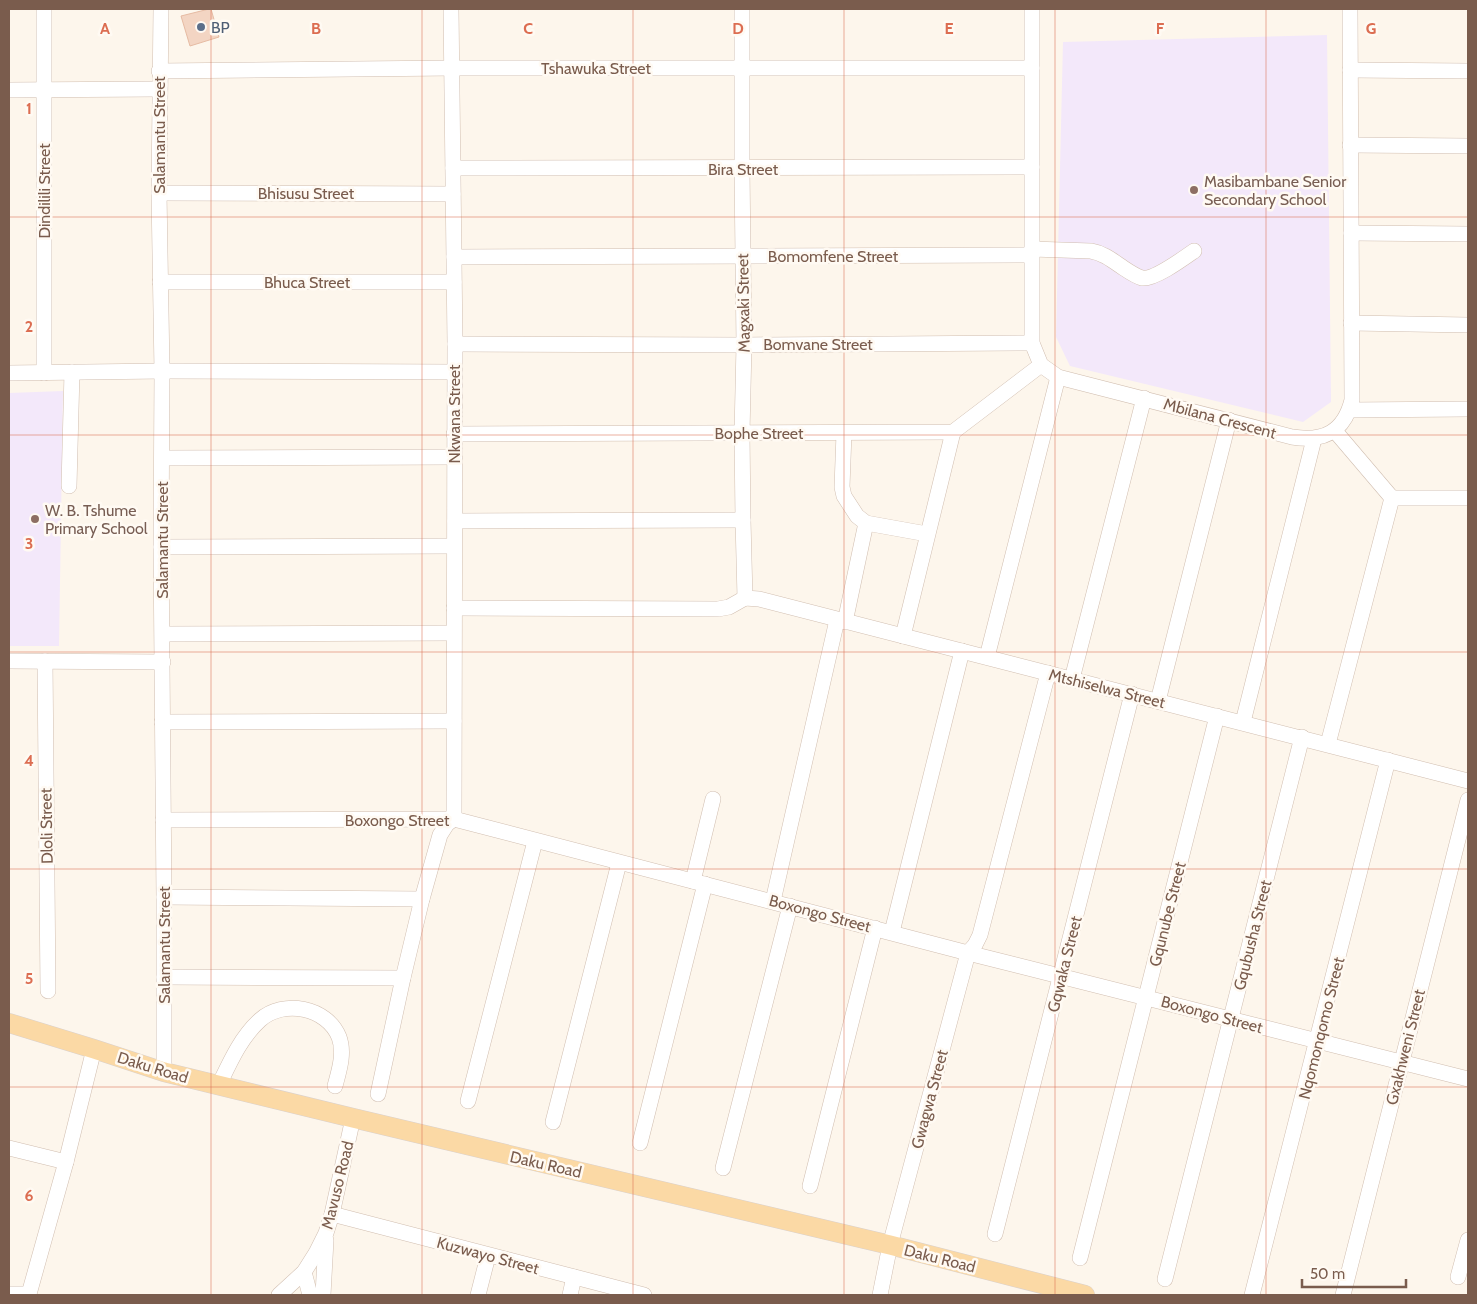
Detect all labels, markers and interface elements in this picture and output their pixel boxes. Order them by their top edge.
place label: BP [211,18,230,37]
text: A [100,19,110,38]
text: B [311,19,321,38]
text: C [523,19,533,38]
text: D [732,19,744,38]
text: E [944,19,954,38]
text: F [1156,19,1165,38]
text: G [1366,19,1376,38]
marker: BP [195,21,207,33]
street label: Tshawuka Street [541,59,652,78]
street label: Salamantu Street [150,76,169,194]
text: 1 [26,99,32,118]
street label: Dindilili Street [35,143,54,239]
street label: Bira Street [708,160,779,179]
place label: Masibambane Senior Secondary School [1204,172,1347,209]
street label: Bhisusu Street [258,184,355,203]
marker: Masibambane Senior Secondary School [1188,184,1200,196]
street label: Bomomfene Street [768,247,899,266]
street label: Magxaki Street [733,253,754,353]
street label: Bhuca Street [264,273,351,292]
text: 2 [25,317,33,336]
street label: Bomvane Street [763,335,873,354]
street label: Nkwana Street [445,364,464,463]
street label: Mbilana Crescent [1162,394,1279,443]
street label: Bophe Street [715,424,804,443]
street label: Salamantu Street [153,481,172,599]
place label: W. B. Tshume Primary School [45,501,148,538]
marker: W. B. Tshume Primary School [29,513,41,525]
text: 3 [25,534,33,553]
street label: Mtshiselwa Street [1047,665,1168,712]
text: 4 [24,751,34,770]
street label: Dloli Street [36,787,57,864]
street label: Boxongo Street [345,811,450,830]
street label: Gqunube Street [1145,859,1190,968]
street label: Gqubusha Street [1230,877,1276,992]
street label: Salamantu Street [155,886,174,1004]
street label: Boxongo Street [767,891,873,936]
street label: Gqwaka Street [1043,914,1086,1014]
street label: Nqomonqomo Street [1295,955,1348,1101]
text: 5 [25,969,33,988]
street label: Gxakhweni Street [1382,987,1429,1107]
street label: Boxongo Street [1159,992,1265,1037]
street label: Gwagwa Street [907,1047,952,1151]
street label: Daku Road [115,1048,191,1087]
street label: Mavuso Road [317,1139,358,1231]
street label: Daku Road [508,1147,584,1182]
text: 6 [25,1186,34,1205]
street label: Kuzwayo Street [435,1233,542,1278]
street label: Daku Road [902,1240,978,1277]
scale bar [1302,1256,1406,1288]
text: 50 m [1310,1265,1345,1283]

